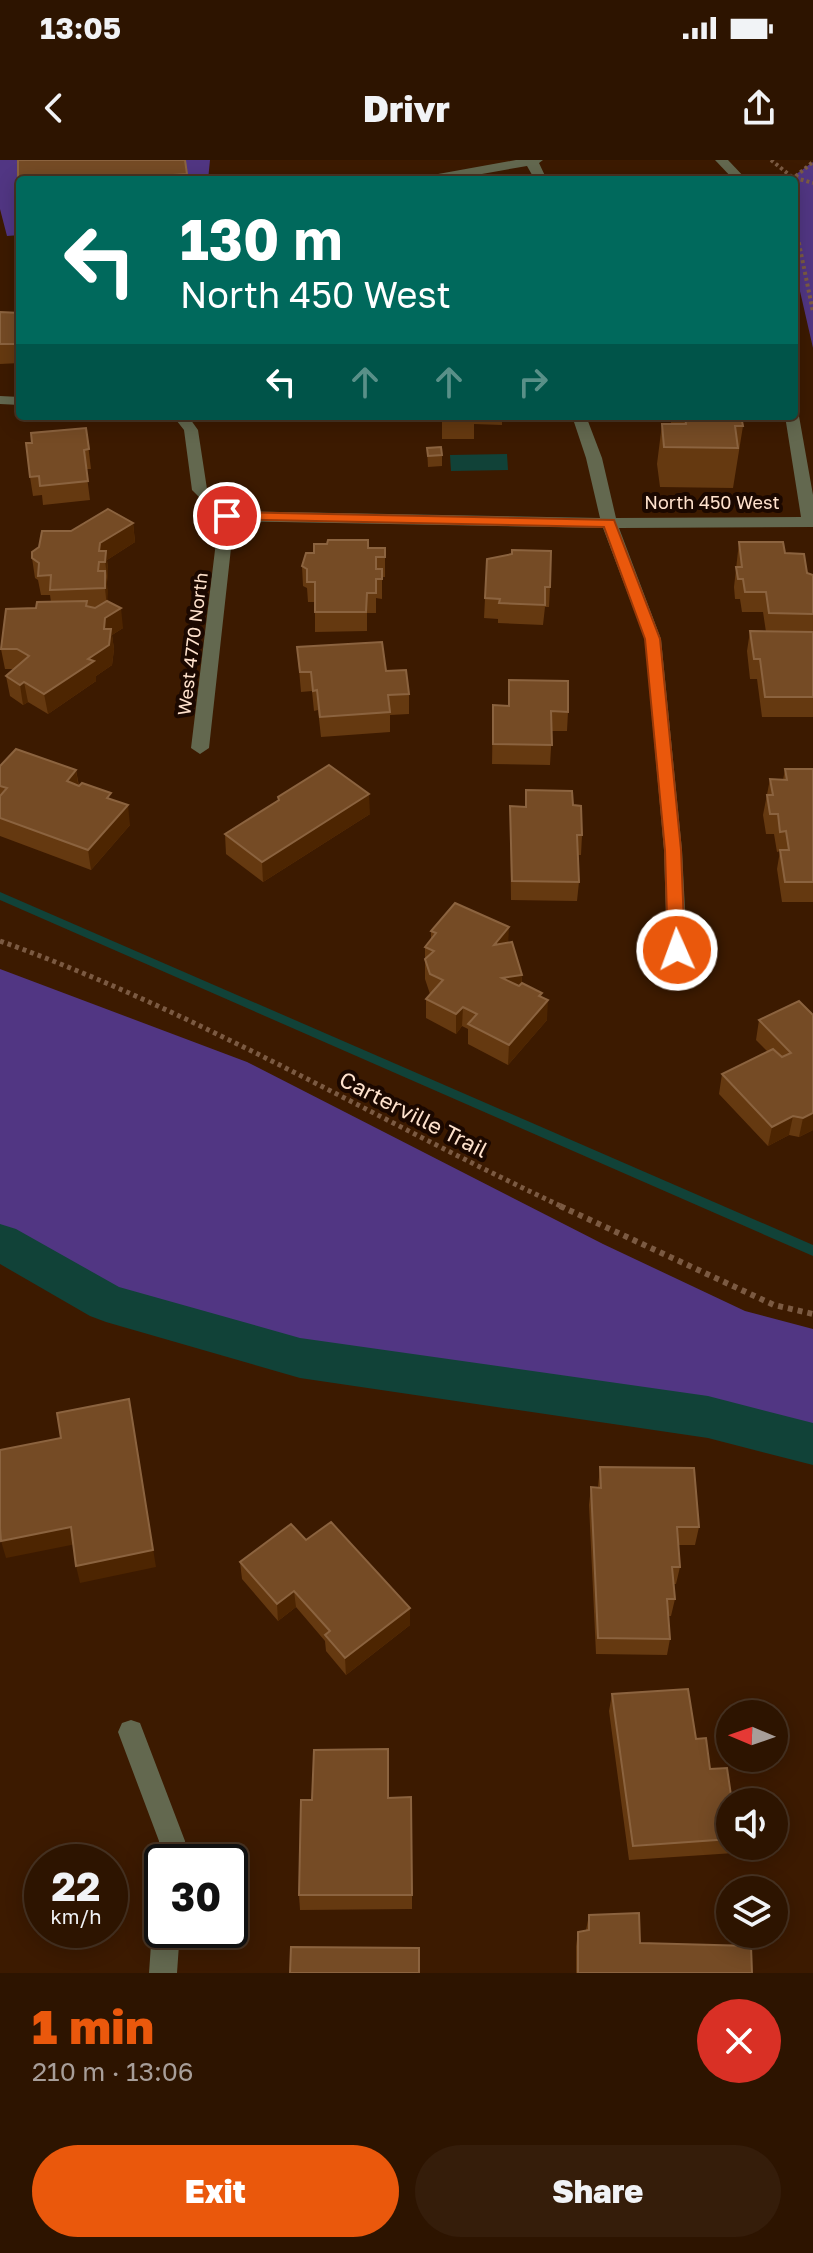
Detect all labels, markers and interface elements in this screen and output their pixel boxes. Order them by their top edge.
text: 13:05 [40,10,121,46]
icon: back [32,86,76,130]
icon: share [737,86,781,130]
text: Drivr [363,87,450,130]
text: 130 m [180,205,342,272]
icon: left [48,208,152,312]
text: North 450 West [180,273,451,316]
icon: left [259,360,303,404]
icon: ahead [343,360,387,404]
icon: ahead [427,360,471,404]
icon: right [511,360,555,404]
pin [193,482,261,550]
street label: North 450 West [644,491,780,513]
icon: arrive [205,494,249,538]
street label: West 4770 North [172,571,212,717]
position arrow [635,908,719,992]
street label: Carterville Trail [335,1065,493,1163]
north arrow [716,1700,788,1772]
map controls [716,1700,788,1948]
button: sound [716,1788,788,1860]
speed limit sign: 30 [144,1844,248,1948]
text: 22 [52,1862,100,1910]
button: layers [716,1876,788,1948]
text: km/h [51,1904,101,1928]
text: 1 min [32,1997,154,2055]
button: close [697,1999,781,2083]
text: 210 m · 13:06 [32,2056,194,2087]
button: Exit [32,2145,399,2237]
button: Share [415,2145,781,2237]

